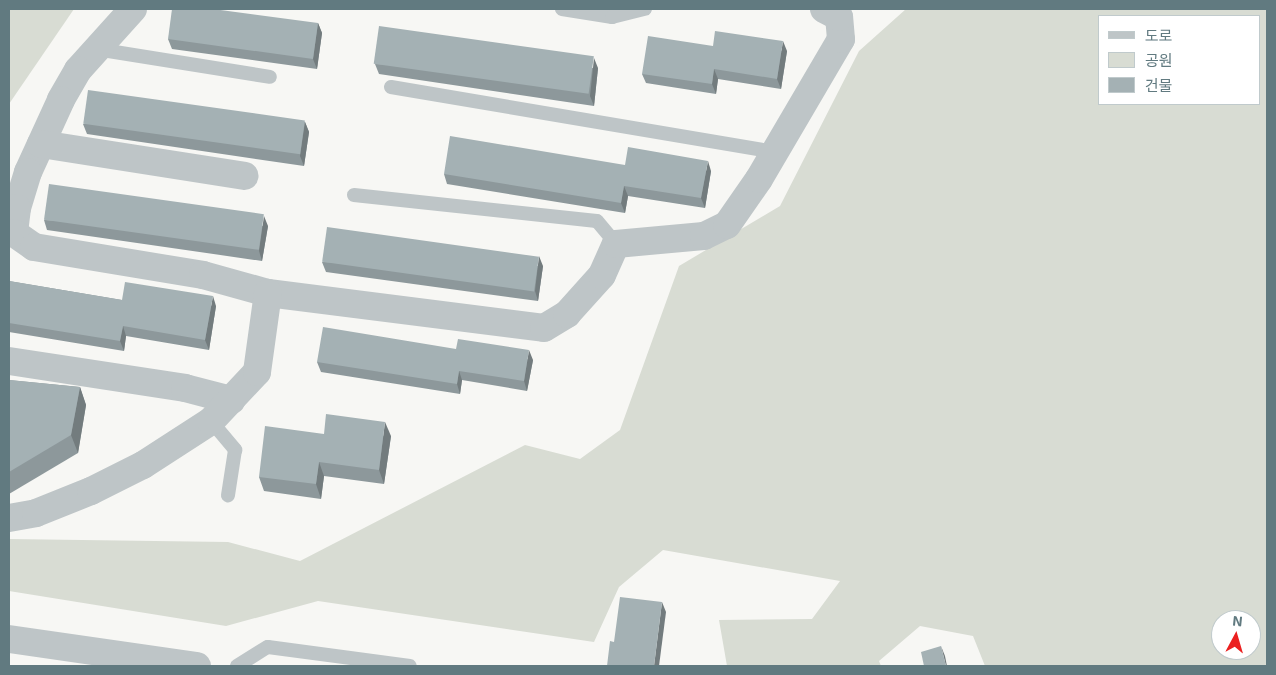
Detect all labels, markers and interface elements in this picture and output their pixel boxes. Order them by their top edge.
legend [1098,15,1261,105]
text: 도로 [1145,26,1173,44]
text: 공원 [1145,51,1173,69]
text: 건물 [1145,76,1173,94]
north arrow [1211,610,1261,660]
text: N [1232,612,1243,630]

